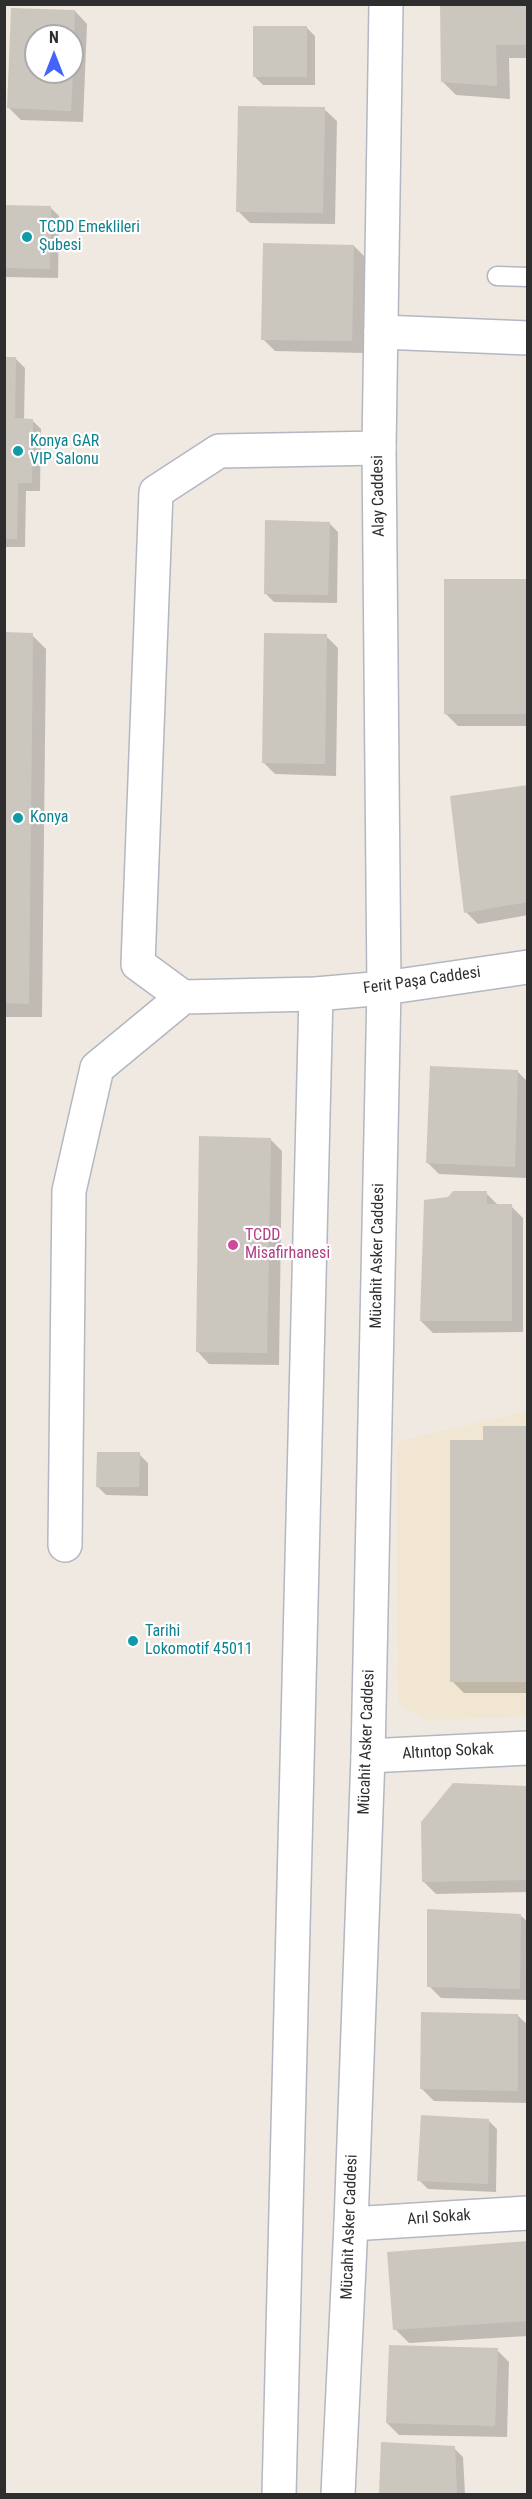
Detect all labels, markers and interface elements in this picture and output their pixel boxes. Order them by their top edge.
north arrow [24,24,84,84]
text: N [49,28,59,47]
place label: TCDD Emeklileri Şubesi [39,218,140,256]
marker: TCDD Emeklileri Şubesi [20,230,34,244]
place label: Konya GAR VIP Salonu [30,432,99,470]
marker: Konya GAR VIP Salonu [11,444,25,458]
street label: Alay Caddesi [369,455,389,537]
place label: Konya [30,808,69,828]
marker: Konya [11,811,25,825]
street label: Ferit Paşa Caddesi [362,963,482,999]
street label: Mücahit Asker Caddesi [367,1183,389,1329]
place label: TCDD Misafirhanesi [245,1226,330,1264]
marker: TCDD Misafirhanesi [226,1238,240,1252]
place label: Tarihi Lokomotif 45011 [145,1622,253,1660]
marker: Tarihi Lokomotif 45011 [126,1634,140,1648]
street label: Mücahit Asker Caddesi [355,1669,379,1815]
street label: Altıntop Sokak [402,1740,494,1764]
street label: Mücahit Asker Caddesi [338,2154,362,2300]
street label: Arıl Sokak [407,2206,471,2230]

